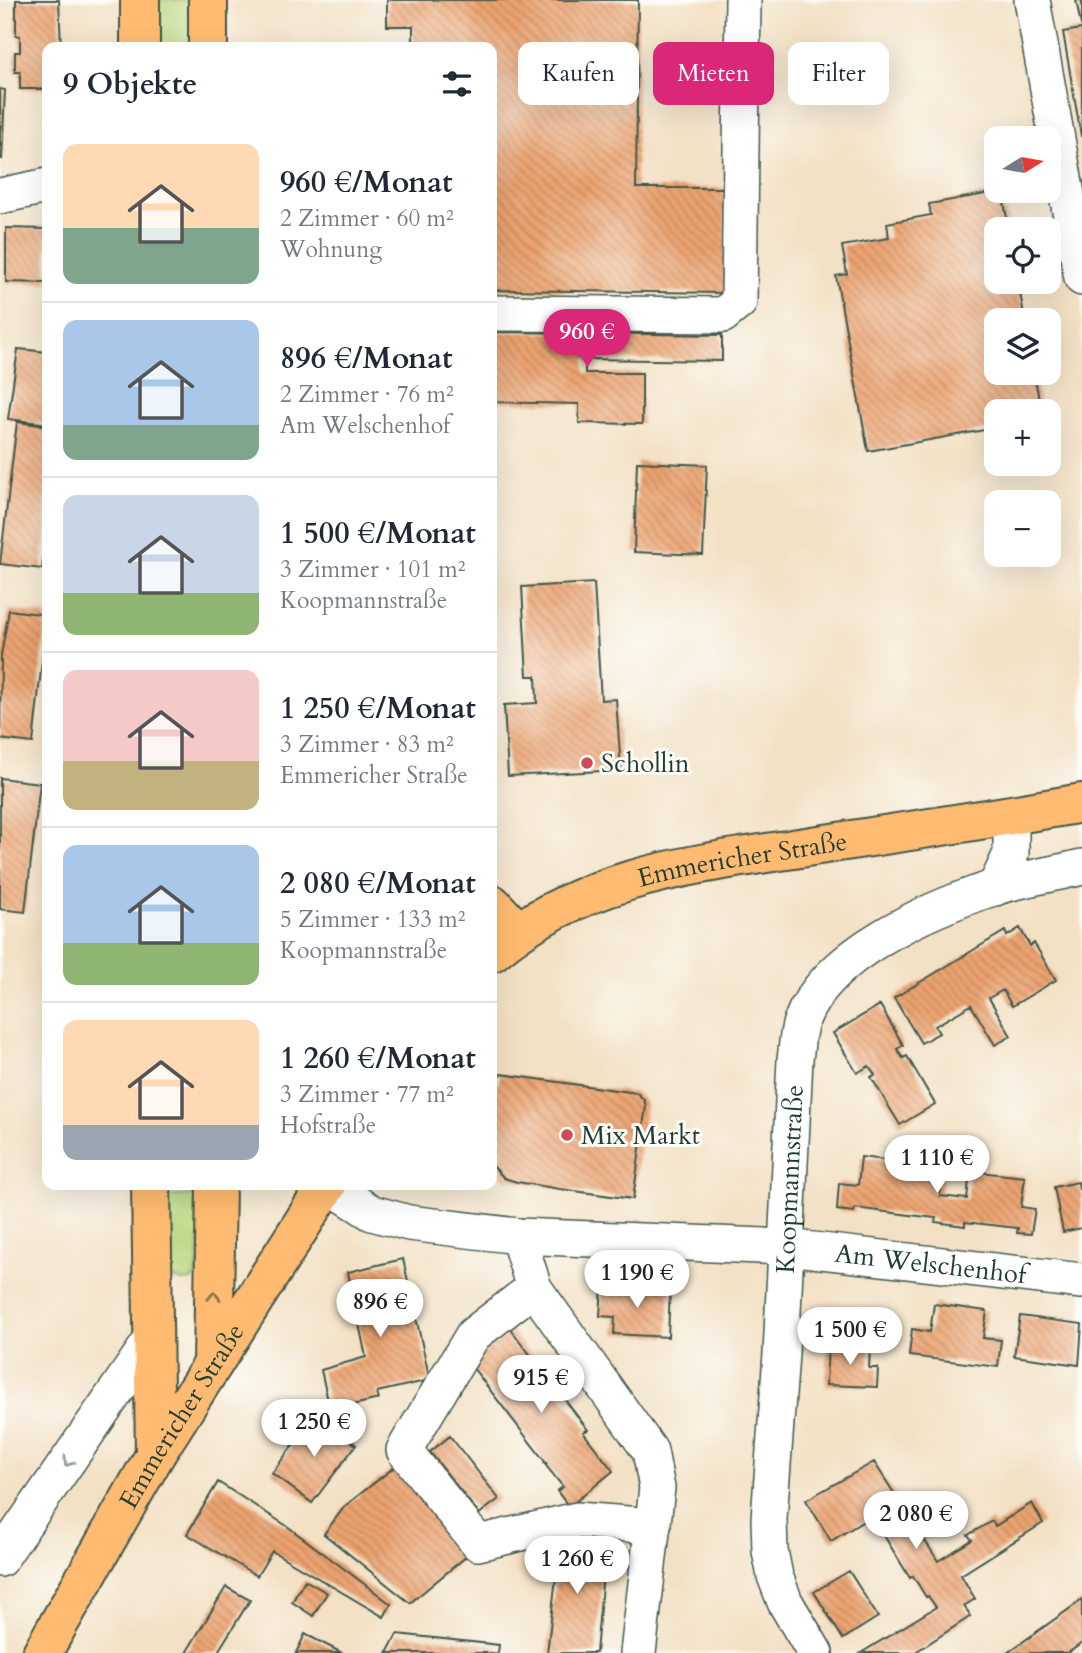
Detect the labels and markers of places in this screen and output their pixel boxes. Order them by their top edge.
pin: 960 € [538,310,636,369]
place label: Schollin [601,746,690,781]
marker: Schollin [579,755,595,771]
place label: Mix Markt [581,1118,700,1153]
marker: Mix Markt [559,1127,575,1143]
pin: 1 110 € [872,1136,1002,1195]
pin: 1 190 € [572,1250,702,1310]
pin: 896 € [331,1280,429,1339]
pin: 1 500 € [785,1308,915,1367]
pin: 915 € [492,1356,590,1415]
pin: 1 250 € [249,1400,379,1459]
pin: 2 080 € [851,1492,981,1551]
pin: 1 260 € [512,1536,642,1596]

